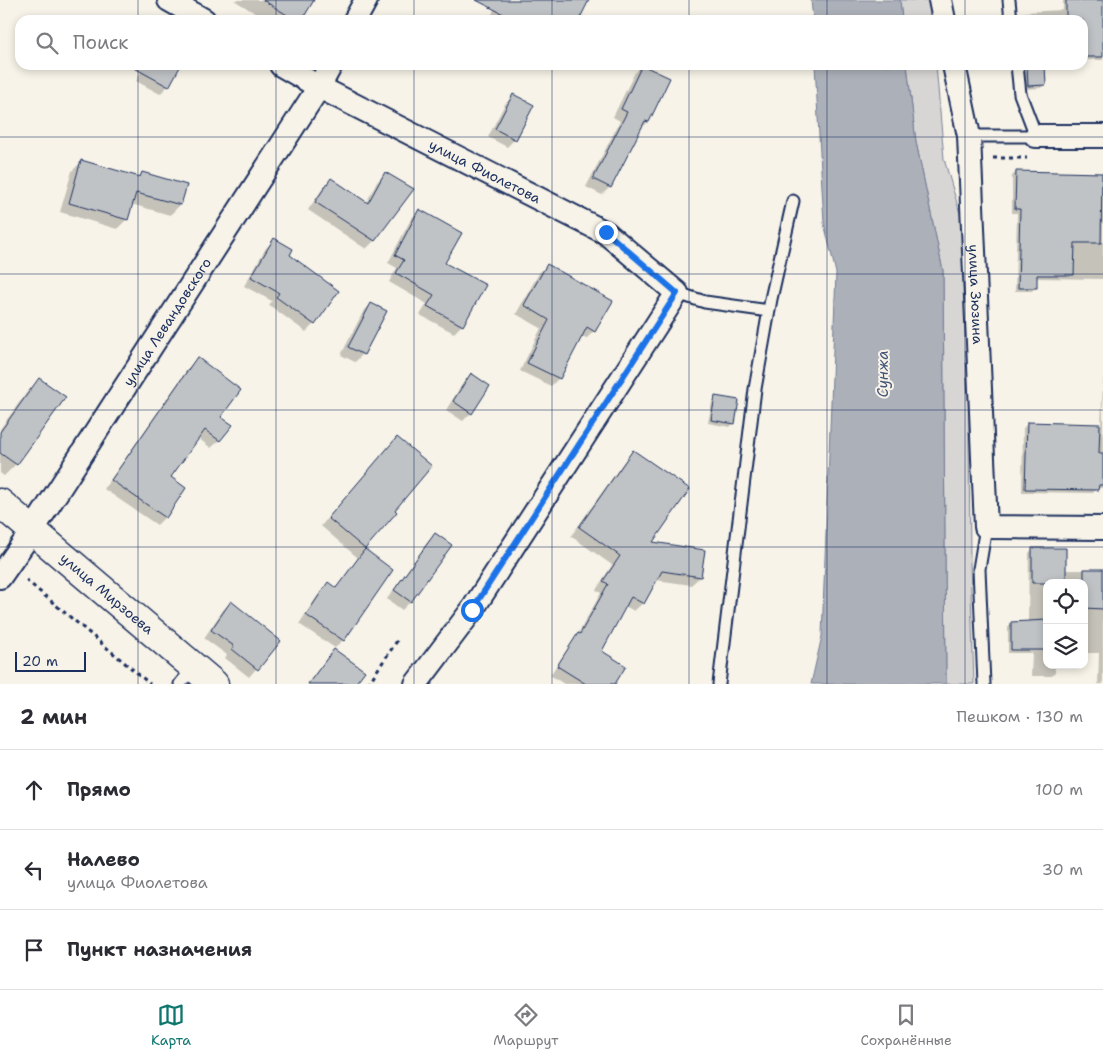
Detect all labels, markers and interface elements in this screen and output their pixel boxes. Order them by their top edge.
search box [15,15,1088,70]
icon: search [33,29,61,57]
text: Поиск [73,30,128,55]
street label: улица Фиолетова [426,135,544,207]
route end [595,221,618,244]
street label: улица Зюзина [965,244,987,345]
street label: улица Левандовского [119,254,215,390]
water label: Сунжа [873,350,893,398]
street label: улица Мирзоева [56,549,158,638]
map controls [1043,579,1088,669]
button: locate [1043,579,1088,624]
route start [461,599,484,622]
button: layers [1043,624,1088,669]
scale bar [15,649,86,672]
text: 20 m [22,652,58,670]
text: 2 мин [20,703,87,731]
text: Пешком · 130 m [956,706,1083,727]
icon: ahead [20,776,48,804]
text: Прямо [67,777,131,802]
text: 100 m [1035,779,1083,800]
text: Налево [67,847,140,872]
icon: left [20,856,48,884]
text: 30 m [1042,859,1083,880]
text: улица Фиолетова [67,872,208,893]
icon: arrive [20,936,48,964]
text: Пункт назначения [67,937,252,962]
tab: Карта [151,1001,191,1049]
tab: Маршрут [493,1001,558,1049]
tab: Сохранённые [861,1001,952,1049]

